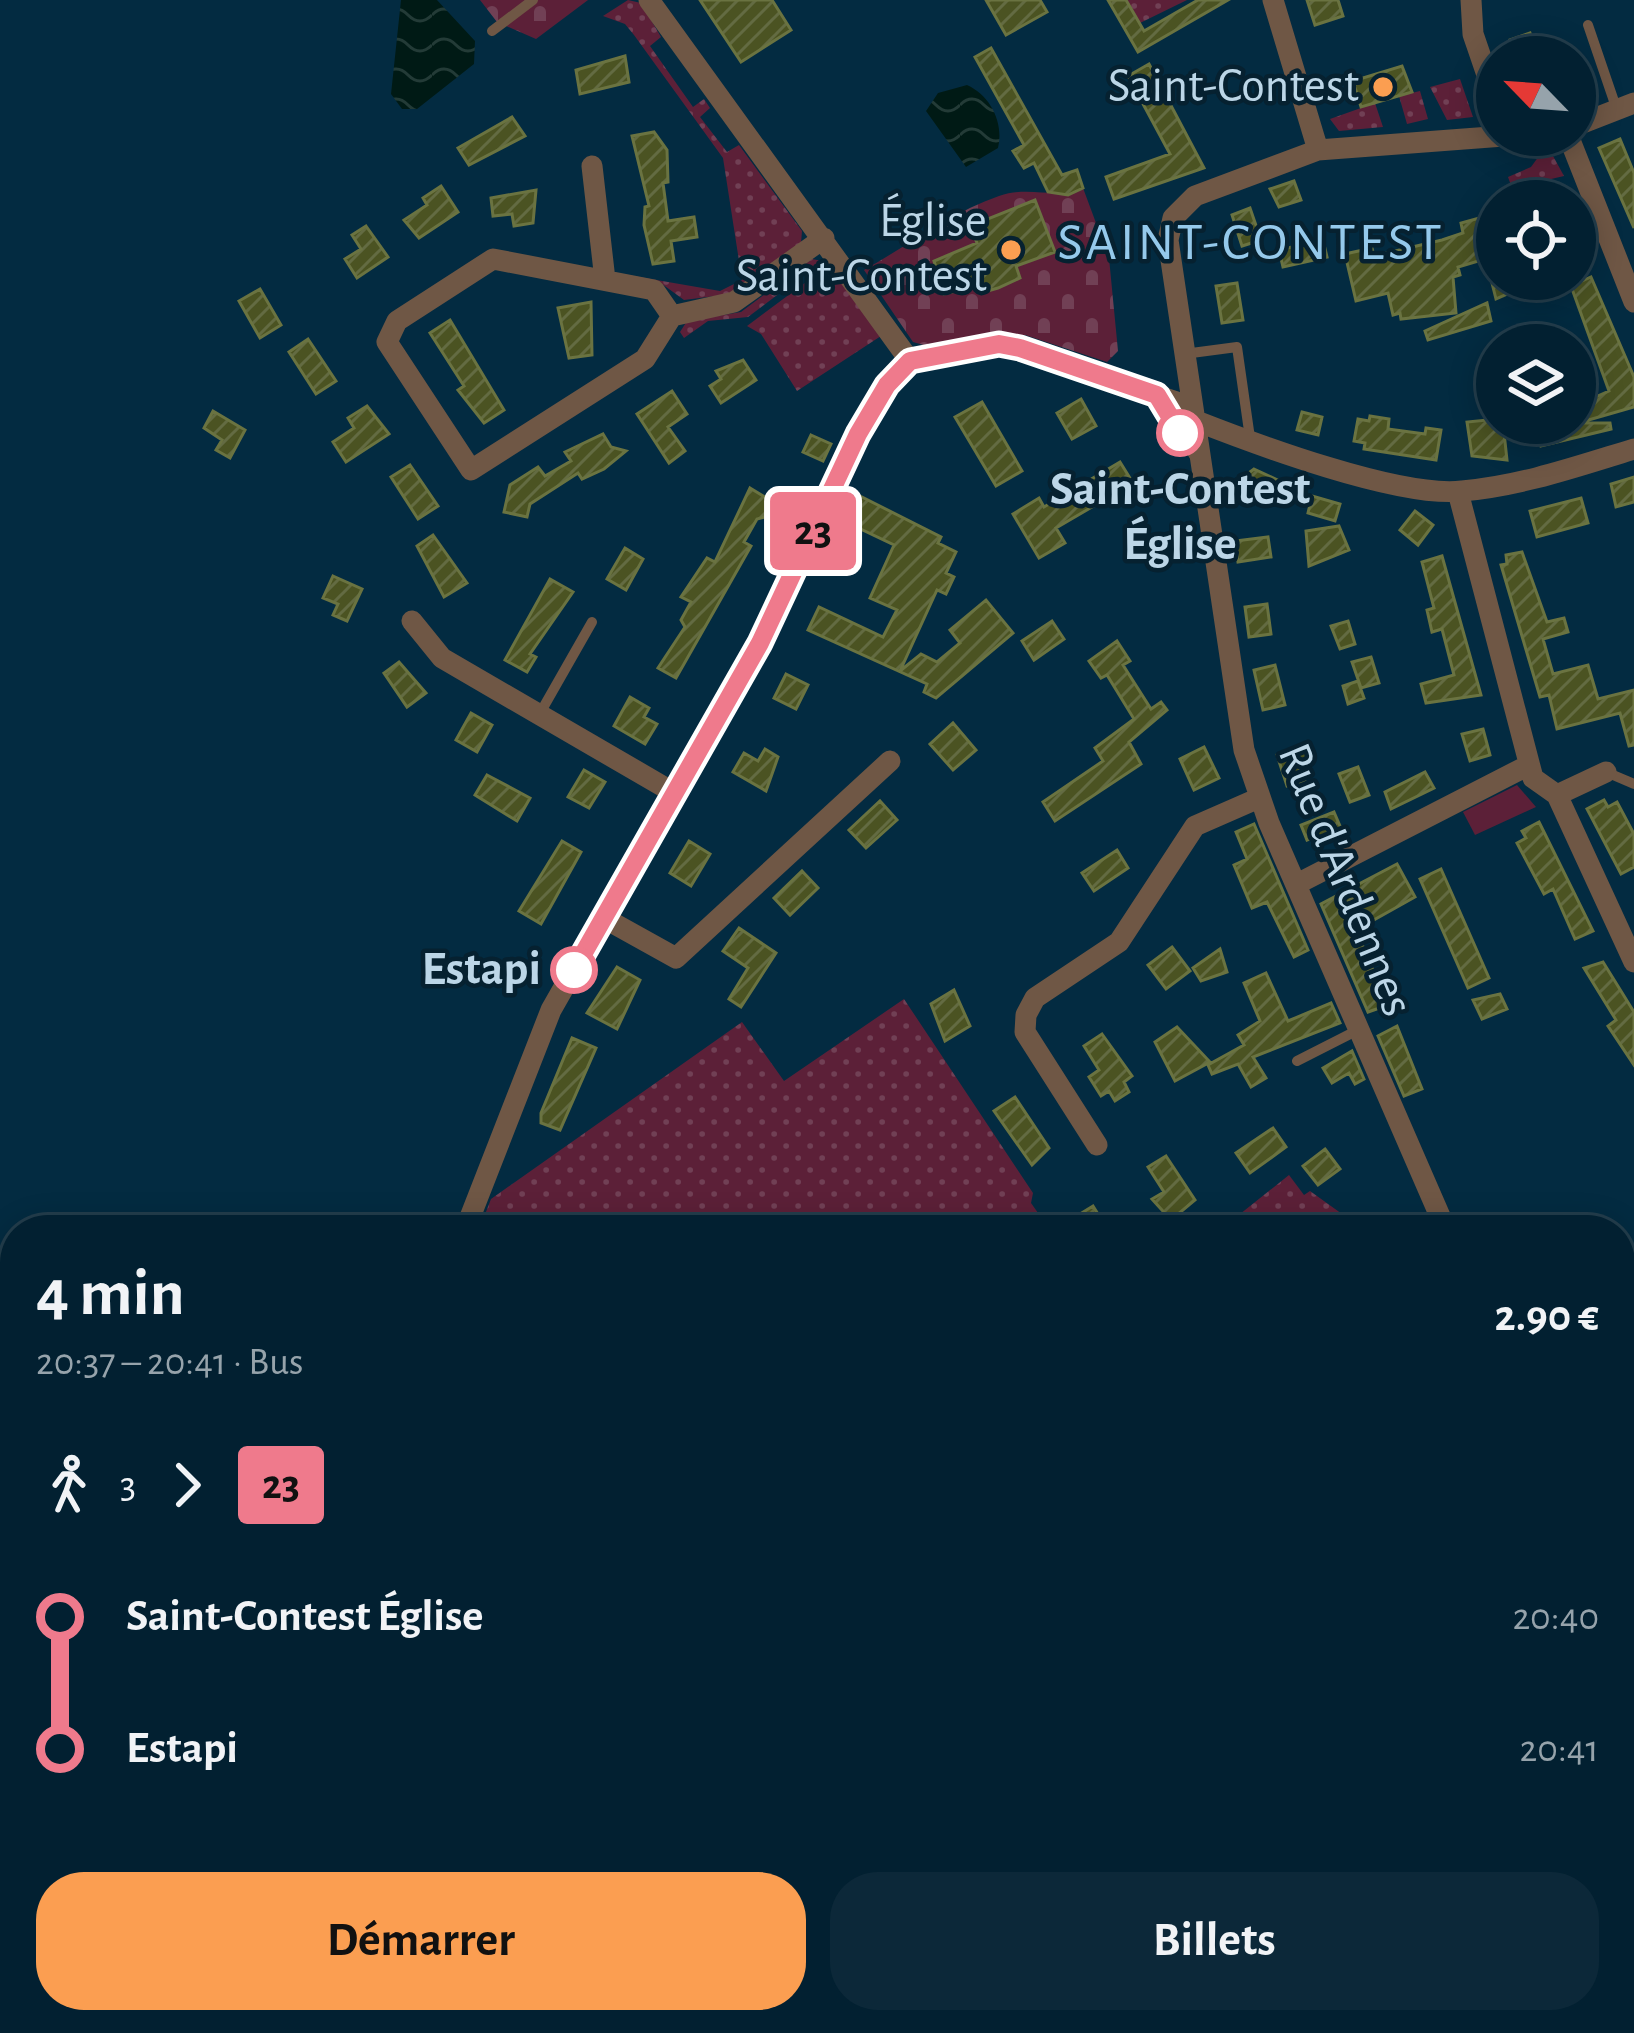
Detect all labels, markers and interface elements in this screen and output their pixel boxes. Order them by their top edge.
north arrow [1476,36,1596,156]
map controls [1476,36,1596,444]
place label: Saint-Contest [1108,63,1359,111]
marker: Saint-Contest [1370,74,1396,100]
button: locate [1476,180,1596,300]
place label: Église Saint-Contest [736,193,987,301]
district label: SAINT-CONTEST [1057,216,1445,270]
marker: Église Saint-Contest [998,237,1024,263]
button: layers [1476,324,1596,444]
marker: Saint-Contest Église [1158,411,1202,455]
place label: Saint-Contest Église [1050,466,1310,569]
line badge: 23 [759,492,867,570]
text: 23 [794,510,832,552]
street label: Rue d'Ardennes [1269,737,1421,1023]
place label: Estapi [421,946,541,994]
marker: Estapi [552,948,596,992]
text: 4 min [36,1261,185,1327]
text: 2.90 € [1495,1294,1599,1339]
text: 20:37 – 20:41 · Bus [36,1343,304,1382]
icon: walk [36,1452,102,1518]
icon: forward [154,1452,220,1518]
text: 23 [262,1464,300,1506]
text: 3 [120,1466,136,1505]
text: Saint-Contest Église [126,1594,484,1639]
text: 20:40 [1512,1598,1599,1637]
text: Estapi [126,1726,238,1771]
text: 20:41 [1520,1730,1599,1769]
button: Démarrer [36,1872,806,2010]
button: Billets [830,1872,1599,2010]

